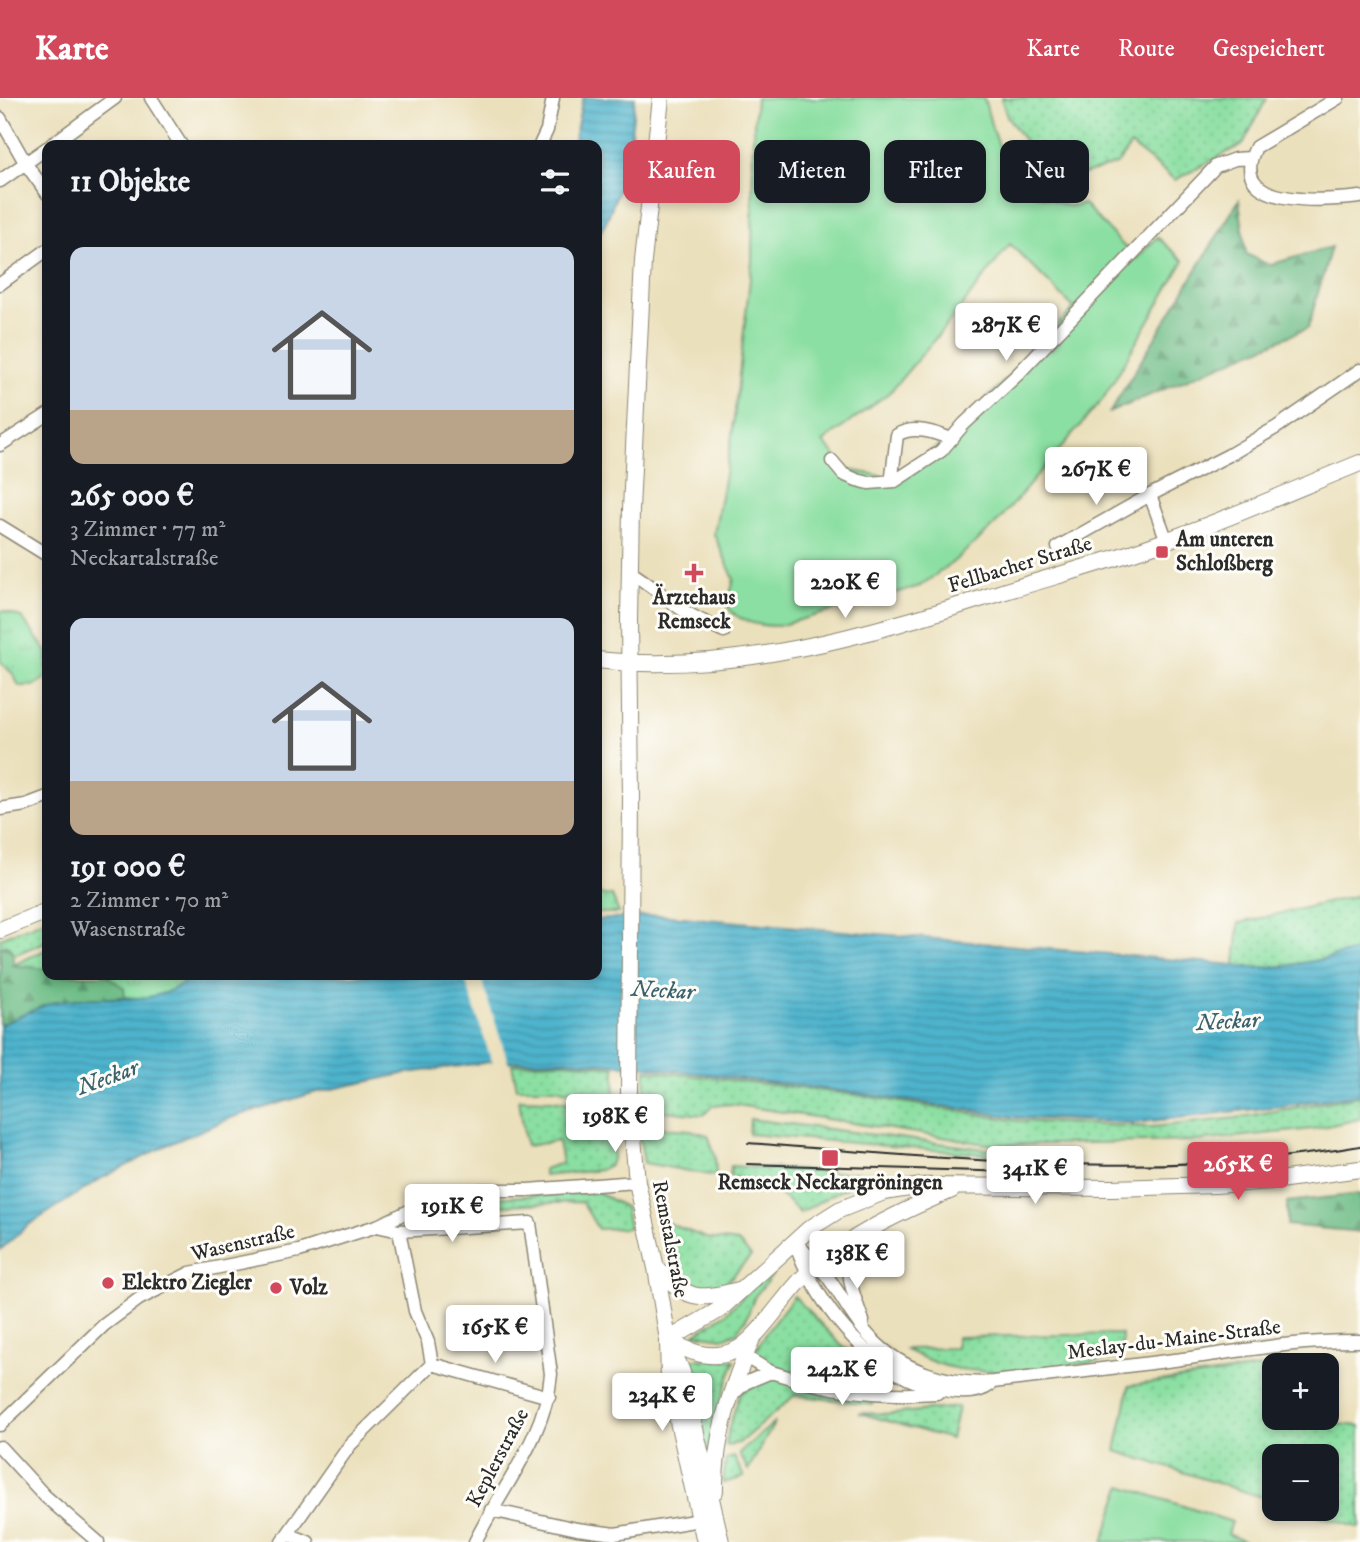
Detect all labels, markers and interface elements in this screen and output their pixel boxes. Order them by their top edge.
text: Karte [35,29,109,70]
text: Karte [1026,34,1080,64]
text: Route [1118,34,1175,64]
text: Gespeichert [1213,34,1325,64]
chip: Kaufen [623,140,740,203]
chip: Mieten [754,140,870,203]
chip: Filter [884,140,986,203]
chip: Neu [1000,140,1089,203]
icon: filters [536,163,574,201]
text: 11 Objekte [70,164,190,201]
icon: home [259,292,385,418]
pin: 287K € [949,303,1063,363]
text: 287K € [971,311,1041,340]
pin: 267K € [1039,448,1153,507]
text: 267K € [1061,455,1131,484]
text: 265 000 € [70,478,194,515]
text: 3 Zimmer · 77 m² [70,515,225,544]
place label: Am unteren Schloßberg [1175,527,1275,577]
street label: Fellbacher Straße [945,531,1095,599]
text: Neckartalstraße [70,544,218,573]
marker: Am unteren Schloßberg [1154,544,1170,560]
pin: 220K € [788,560,902,620]
marker: Ärztehaus Remseck [684,563,704,583]
text: 220K € [810,568,880,597]
place label: Ärztehaus Remseck [652,583,735,635]
icon: home [259,663,385,789]
text: 191 000 € [70,849,186,886]
text: 2 Zimmer · 70 m² [70,886,228,915]
text: Wasenstraße [70,915,186,944]
water label: Neckar [629,975,697,1007]
water label: Neckar [1194,1006,1262,1038]
water label: Neckar [71,1053,144,1103]
pin: 198K € [558,1094,672,1154]
text: 198K € [582,1102,648,1131]
pin: 265K € [1181,1142,1295,1202]
pin: 341K € [978,1146,1092,1206]
marker: Remseck Neckargröningen [820,1148,840,1168]
text: 265K € [1203,1150,1273,1179]
text: 341K € [1003,1154,1067,1183]
place label: Remseck Neckargröningen [717,1170,944,1196]
street label: Remstalstraße [646,1178,694,1300]
pin: 191K € [395,1184,509,1244]
text: 191K € [421,1192,483,1221]
street label: Wasenstraße [188,1218,298,1268]
pin: 138K € [800,1232,914,1291]
text: 138K € [825,1239,889,1268]
place label: Elektro Ziegler [122,1270,253,1296]
marker: Elektro Ziegler [100,1275,116,1291]
place label: Volz [289,1275,329,1301]
marker: Volz [268,1280,284,1296]
pin: 165K € [438,1306,552,1365]
text: 165K € [462,1313,528,1342]
street label: Meslay-du-Maine-Straße [1066,1314,1283,1366]
pin: 242K € [785,1348,899,1407]
map controls [1262,1353,1339,1521]
button: + [1262,1353,1339,1430]
text: 242K € [807,1355,877,1384]
pin: 234K € [605,1374,719,1433]
text: 234K € [628,1381,696,1410]
street label: Keplerstraße [461,1404,535,1512]
button: − [1262,1444,1339,1521]

